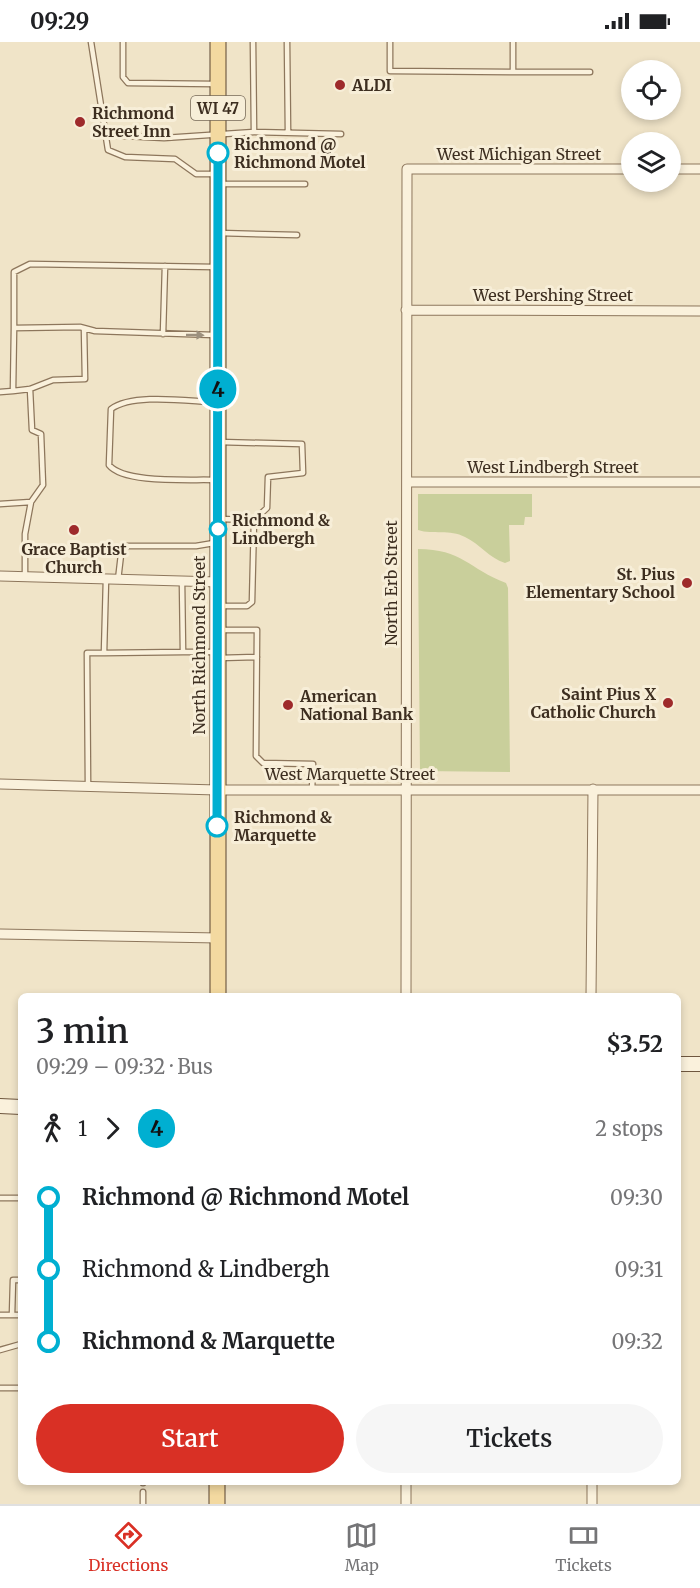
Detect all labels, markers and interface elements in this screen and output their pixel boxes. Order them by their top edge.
text: 09:29 [30,7,89,35]
map controls [621,60,681,192]
button: locate [621,60,681,120]
place label: ALDI [351,75,392,95]
marker: ALDI [333,78,347,92]
road number: WI 47 [191,96,245,120]
place label: Richmond Street Inn [92,103,174,141]
marker: Richmond Street Inn [73,115,87,129]
button: layers [621,132,681,192]
place label: Richmond @ Richmond Motel [234,134,365,172]
marker: Richmond @ Richmond Motel [207,142,229,164]
street label: West Michigan Street [436,144,602,164]
street label: West Pershing Street [472,285,634,305]
one-way arrow [186,331,205,340]
line badge: 4 [198,370,238,408]
text: 4 [211,376,225,403]
street label: West Lindbergh Street [466,457,640,477]
place label: Richmond & Lindbergh [232,510,330,548]
street label: North Erb Street [381,519,401,646]
marker: Richmond & Lindbergh [209,520,227,538]
marker: Grace Baptist Church [67,523,81,537]
place label: Grace Baptist Church [21,539,127,577]
street label: North Richmond Street [189,555,209,734]
place label: St. Pius Elementary School [526,564,675,602]
marker: St. Pius Elementary School [680,576,694,590]
place label: Saint Pius X Catholic Church [531,684,656,722]
place label: American National Bank [299,686,414,724]
marker: Saint Pius X Catholic Church [661,696,675,710]
marker: American National Bank [281,698,295,712]
street label: West Marquette Street [264,764,436,784]
place label: Richmond & Marquette [234,807,332,845]
marker: Richmond & Marquette [206,815,228,837]
text: 3 min [36,1011,129,1052]
text: $3.52 [606,1030,663,1058]
text: 09:29 – 09:32 · Bus [36,1054,213,1079]
icon: walk [36,1112,69,1145]
icon: forward [96,1112,129,1145]
text: 4 [150,1115,163,1142]
text: 1 [78,1116,87,1141]
text: 2 stops [595,1116,663,1141]
text: Richmond @ Richmond Motel [82,1183,409,1211]
text: 09:30 [610,1185,663,1210]
text: Richmond & Lindbergh [82,1255,330,1283]
text: 09:31 [615,1257,663,1282]
text: Richmond & Marquette [82,1327,335,1355]
text: 09:32 [612,1329,663,1354]
button: Start [36,1404,344,1473]
button: Tickets [356,1404,663,1473]
tab: Directions [88,1519,168,1575]
tab: Map [345,1519,379,1575]
tab: Tickets [555,1519,612,1575]

